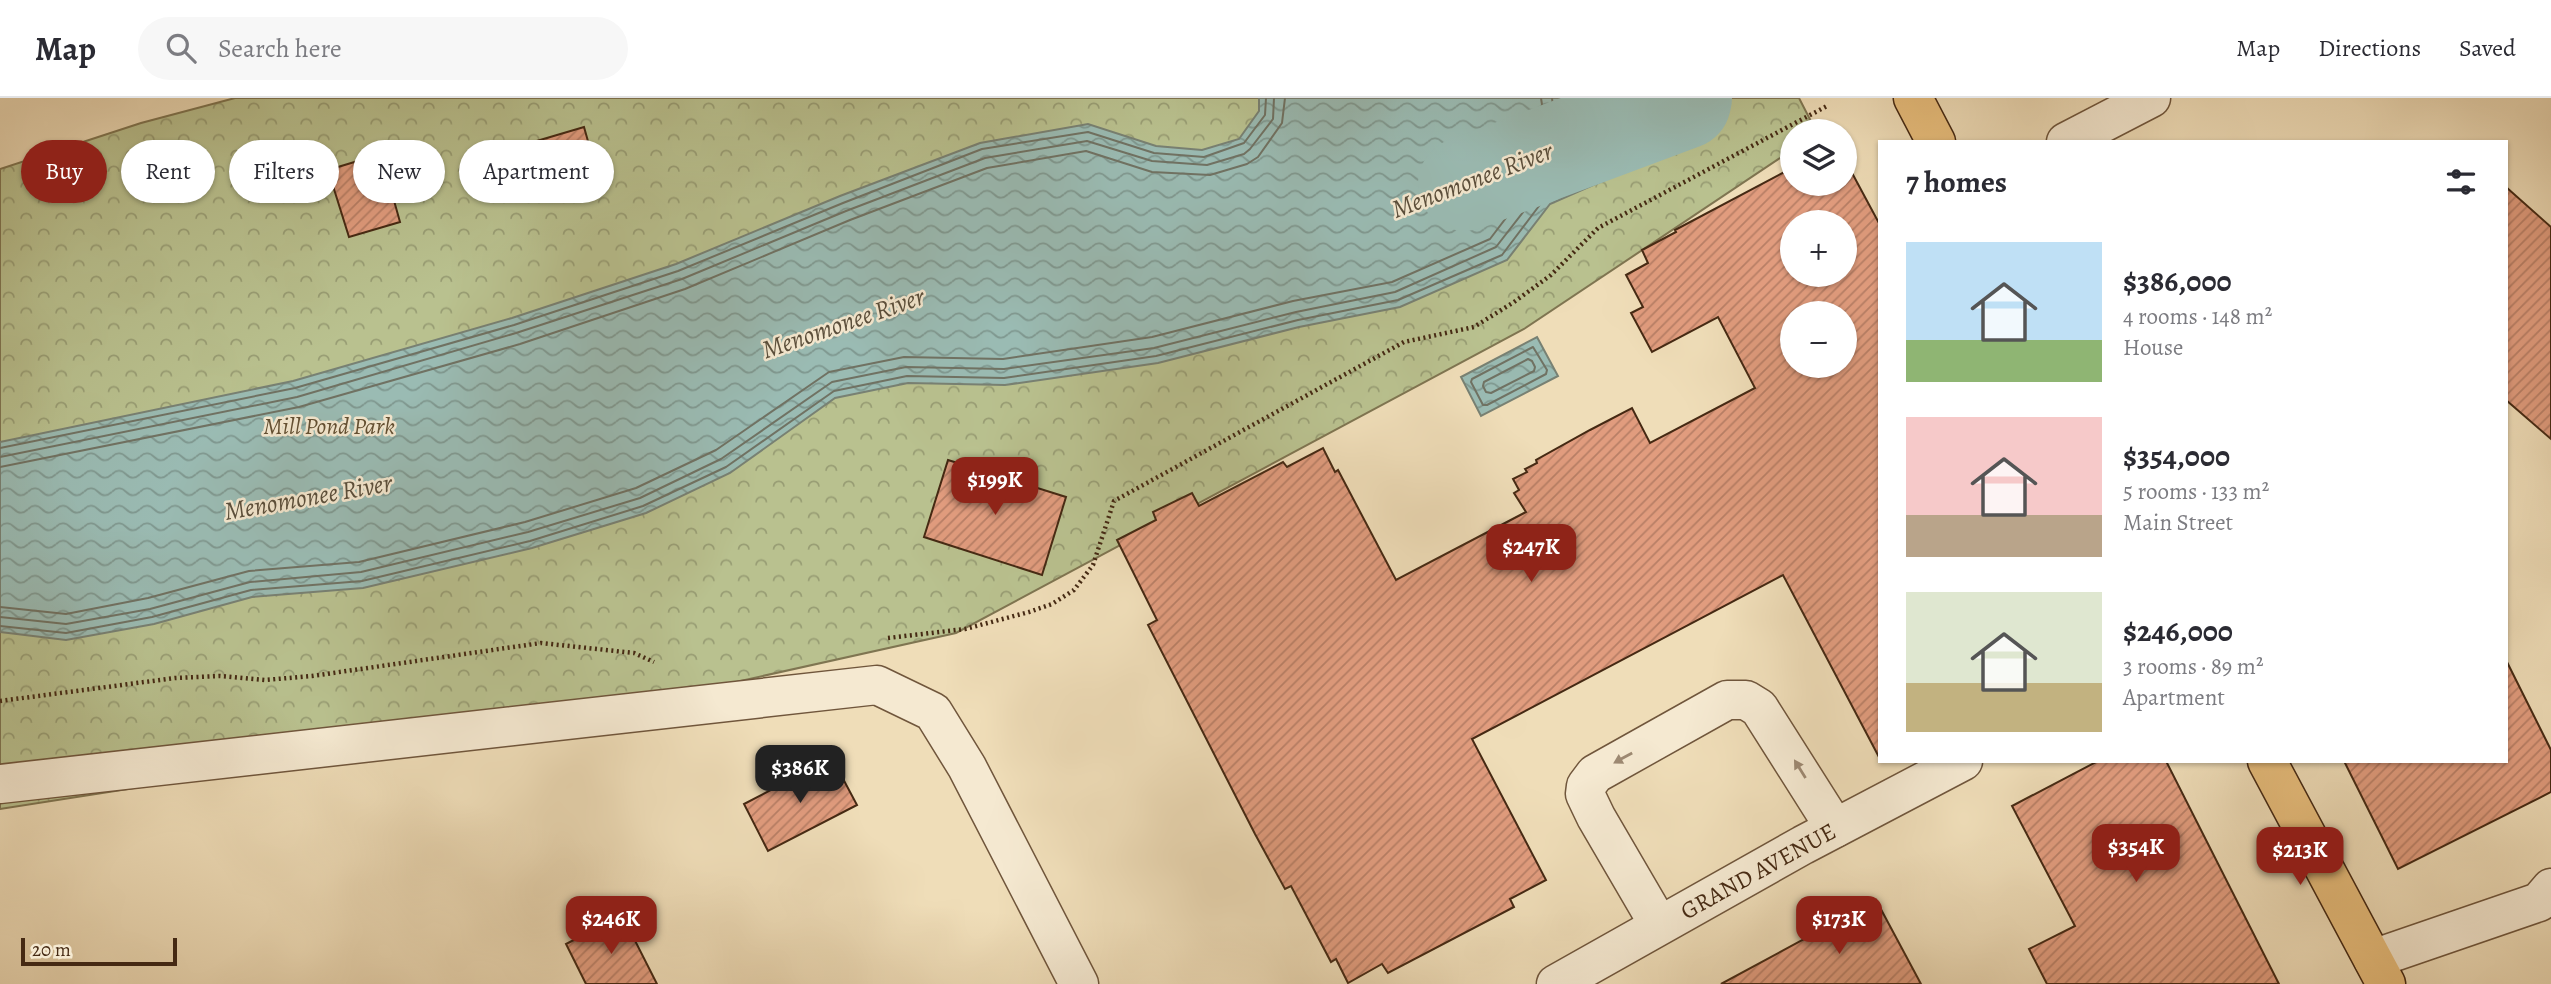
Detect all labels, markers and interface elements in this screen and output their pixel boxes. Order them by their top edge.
search box [138,17,628,80]
text: Map [35,26,96,71]
icon: search [162,29,200,67]
text: Search here [218,31,342,66]
text: Map [2236,32,2280,64]
text: Directions [2318,32,2421,64]
text: Saved [2459,32,2516,64]
map controls [1780,119,1857,378]
button: layers [1780,119,1857,196]
water label: Menomonee River [1386,133,1558,227]
chip: Buy [21,140,107,203]
chip: Rent [121,140,215,203]
chip: Filters [229,140,339,203]
chip: New [353,140,445,203]
chip: Apartment [459,140,614,203]
text: 7 homes [1906,162,2007,202]
icon: filters [2442,163,2480,201]
button: + [1780,210,1857,287]
text: $386,000 [2123,261,2232,301]
icon: home [1962,270,2046,354]
water label: Menomonee River [757,278,930,367]
button: − [1780,301,1857,378]
text: 4 rooms · 148 m² [2123,301,2272,332]
text: House [2123,332,2183,363]
park label: Mill Pond Park [263,410,395,442]
text: $354,000 [2123,436,2230,476]
icon: home [1962,445,2046,529]
pin: $199K [946,458,1044,517]
text: $199K [967,464,1023,495]
water label: Menomonee River [221,465,396,529]
text: 5 rooms · 133 m² [2123,476,2269,507]
text: Main Street [2123,507,2233,538]
pin: $247K [1482,524,1580,584]
text: $247K [1502,531,1560,562]
text: $246,000 [2123,611,2233,651]
icon: home [1962,620,2046,704]
text: 3 rooms · 89 m² [2123,651,2264,682]
text: Apartment [2123,682,2225,713]
pin: $386K [751,746,849,805]
text: $386K [771,752,829,783]
one-way arrow [1614,752,1633,764]
one-way arrow [1793,760,1806,779]
street label: GRAND AVENUE [1675,815,1841,927]
pin: $354K [2087,824,2185,884]
pin: $213K [2251,828,2349,887]
text: $354K [2108,831,2164,862]
text: $213K [2272,834,2328,865]
pin: $246K [562,896,660,956]
pin: $173K [1790,896,1888,956]
text: $246K [582,903,640,934]
text: $173K [1812,903,1866,934]
scale bar [21,935,177,967]
text: 20 m [32,937,71,963]

